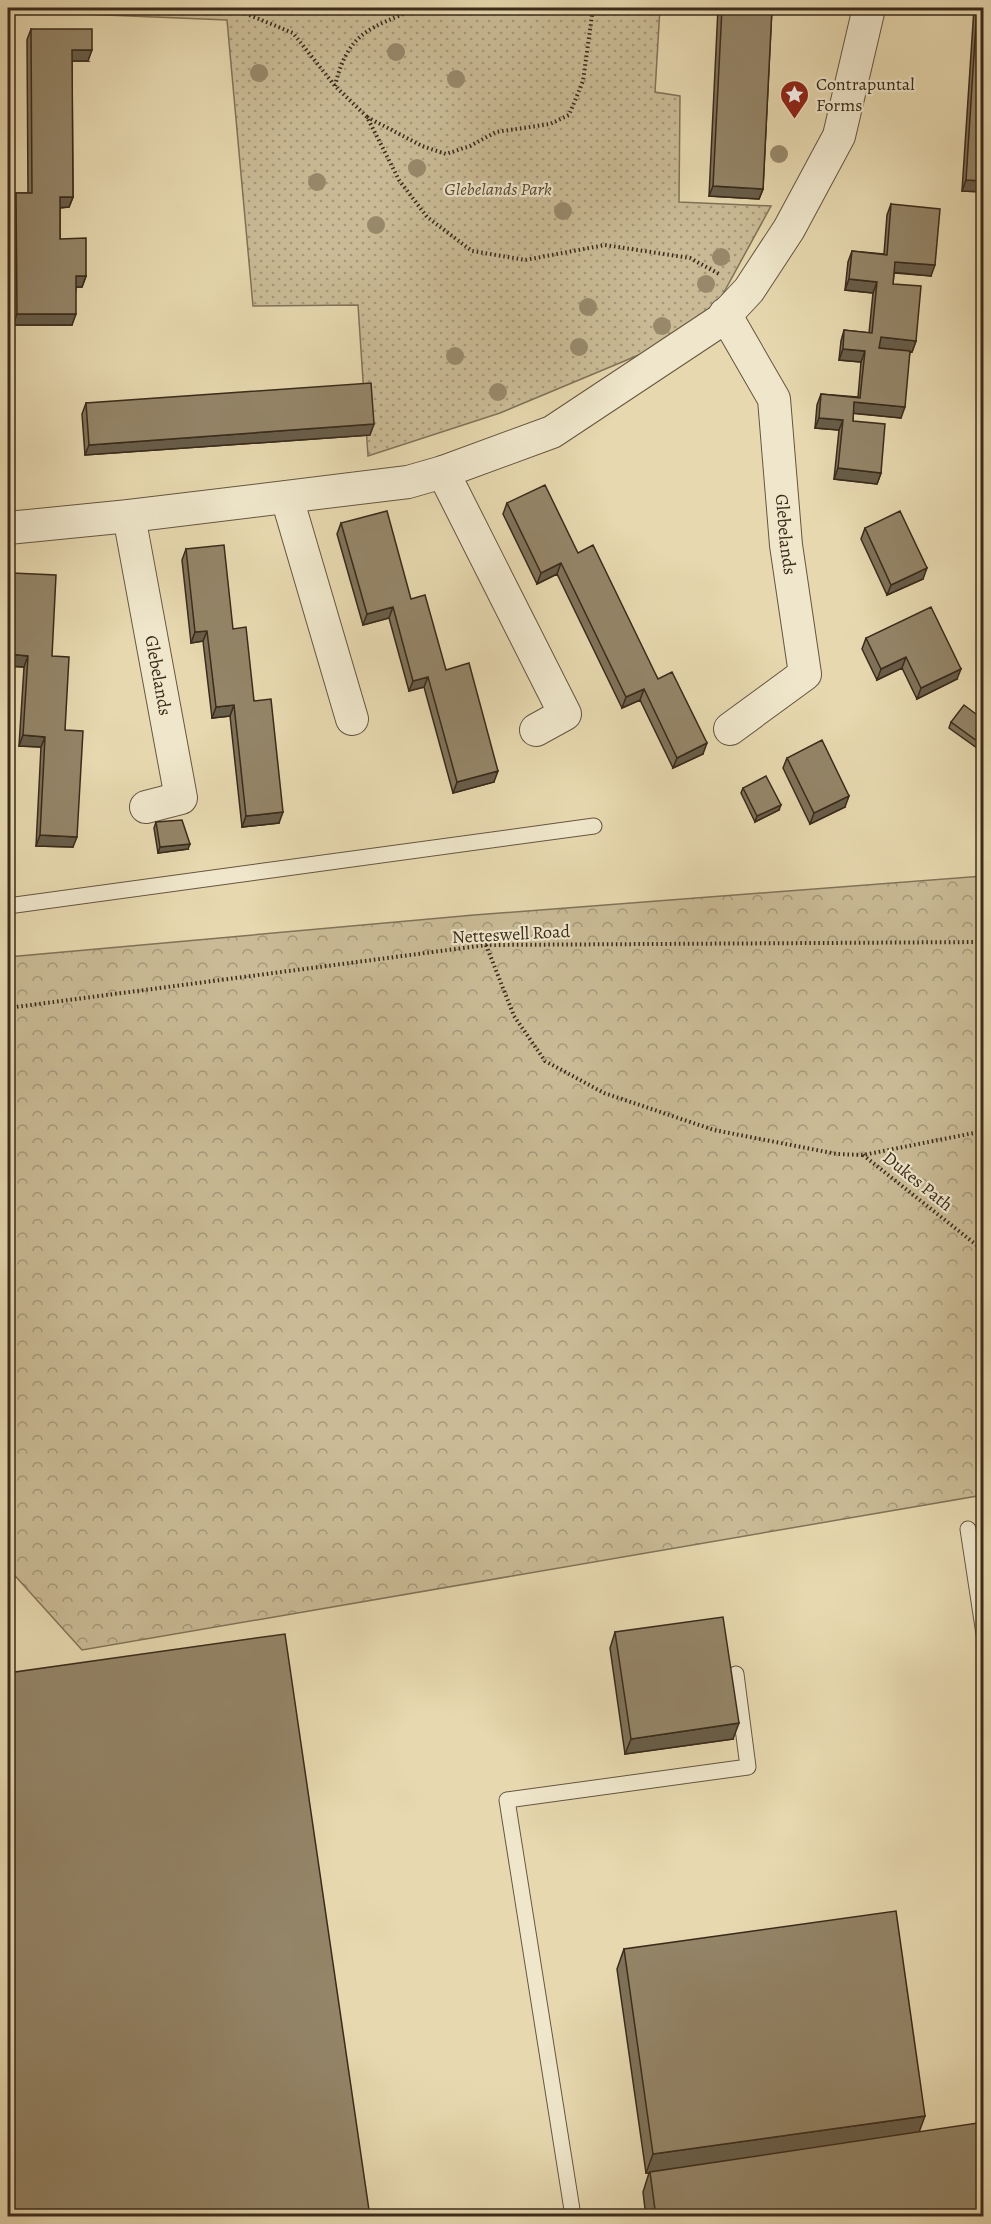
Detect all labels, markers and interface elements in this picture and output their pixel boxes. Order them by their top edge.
place label: Contrapuntal Forms [816,72,915,117]
place icon: Contrapuntal Forms [779,78,811,120]
park label: Glebelands Park [444,177,552,201]
street label: Glebelands [770,493,802,576]
street label: Glebelands [139,633,178,717]
street label: Netteswell Road [451,919,571,949]
street label: Dukes Path [878,1145,958,1217]

